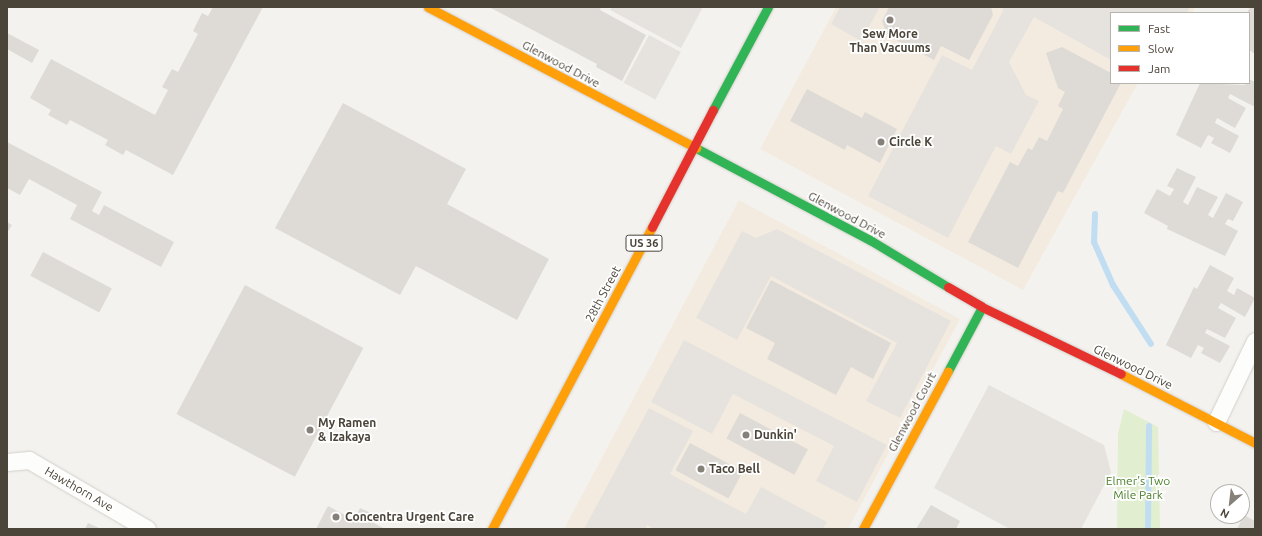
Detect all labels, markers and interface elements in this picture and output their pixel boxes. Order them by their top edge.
legend [1110,12,1250,84]
marker: Sew More Than Vacuums [885,15,895,25]
text: Fast [1148,22,1170,35]
place label: Sew More Than Vacuums [849,27,931,55]
street label: Glenwood Drive [520,37,602,91]
text: Slow [1148,42,1174,55]
text: Jam [1148,62,1170,75]
place label: Circle K [889,135,932,149]
marker: Circle K [876,137,886,147]
street label: Glenwood Drive [806,188,888,242]
road number: US 36 [625,234,663,252]
street label: 28th Street [582,264,624,324]
street label: Glenwood Drive [1091,342,1175,392]
street label: Glenwood Court [885,370,939,454]
place label: My Ramen & Izakaya [318,416,376,444]
marker: My Ramen & Izakaya [305,425,315,435]
place label: Dunkin' [754,428,797,442]
marker: Dunkin' [741,430,751,440]
place label: Taco Bell [709,462,760,476]
street label: Hawthorn Ave [42,464,116,514]
marker: Taco Bell [696,464,706,474]
park label: Elmer's Two Mile Park [1106,474,1170,502]
north arrow [1210,484,1250,524]
text: N [1218,506,1231,521]
place label: Concentra Urgent Care [345,510,474,524]
marker: Concentra Urgent Care [330,511,342,523]

